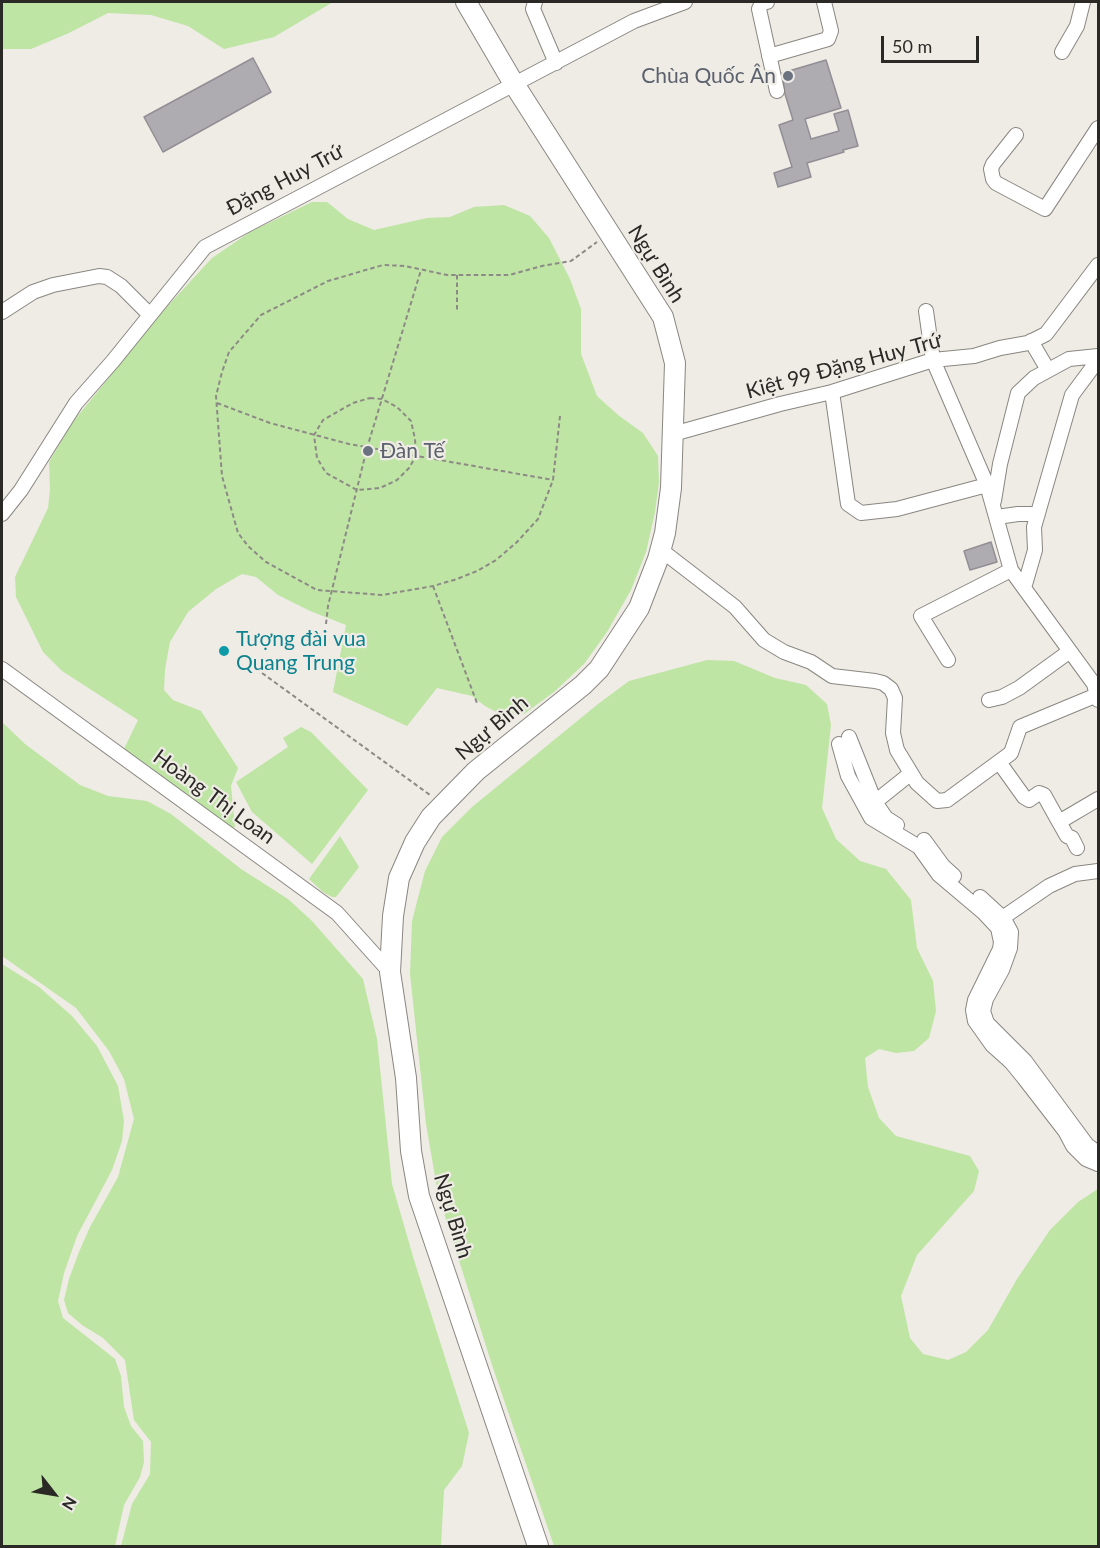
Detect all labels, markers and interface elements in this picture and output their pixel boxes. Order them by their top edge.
scale bar [884,24,982,62]
text: 50 m [892,35,932,57]
place label: Chùa Quốc Ân [641,63,776,89]
marker: Chùa Quốc Ân [781,69,795,83]
street label: Đặng Huy Trứ [222,139,348,221]
street label: Ngự Bình [622,220,690,308]
street label: Kiệt 99 Đặng Huy Trứ [743,328,945,404]
place label: Đàn Tế [380,438,445,464]
marker: Đàn Tế [361,444,375,458]
place label: Tượng đài vua Quang Trung [236,626,366,676]
marker: Tượng đài vua Quang Trung [217,644,231,658]
street label: Ngự Bình [451,690,533,766]
street label: Hoàng Thị Loan [148,744,280,850]
street label: Ngự Bình [428,1171,478,1261]
north arrow [24,1464,84,1524]
text: N [59,1493,81,1514]

